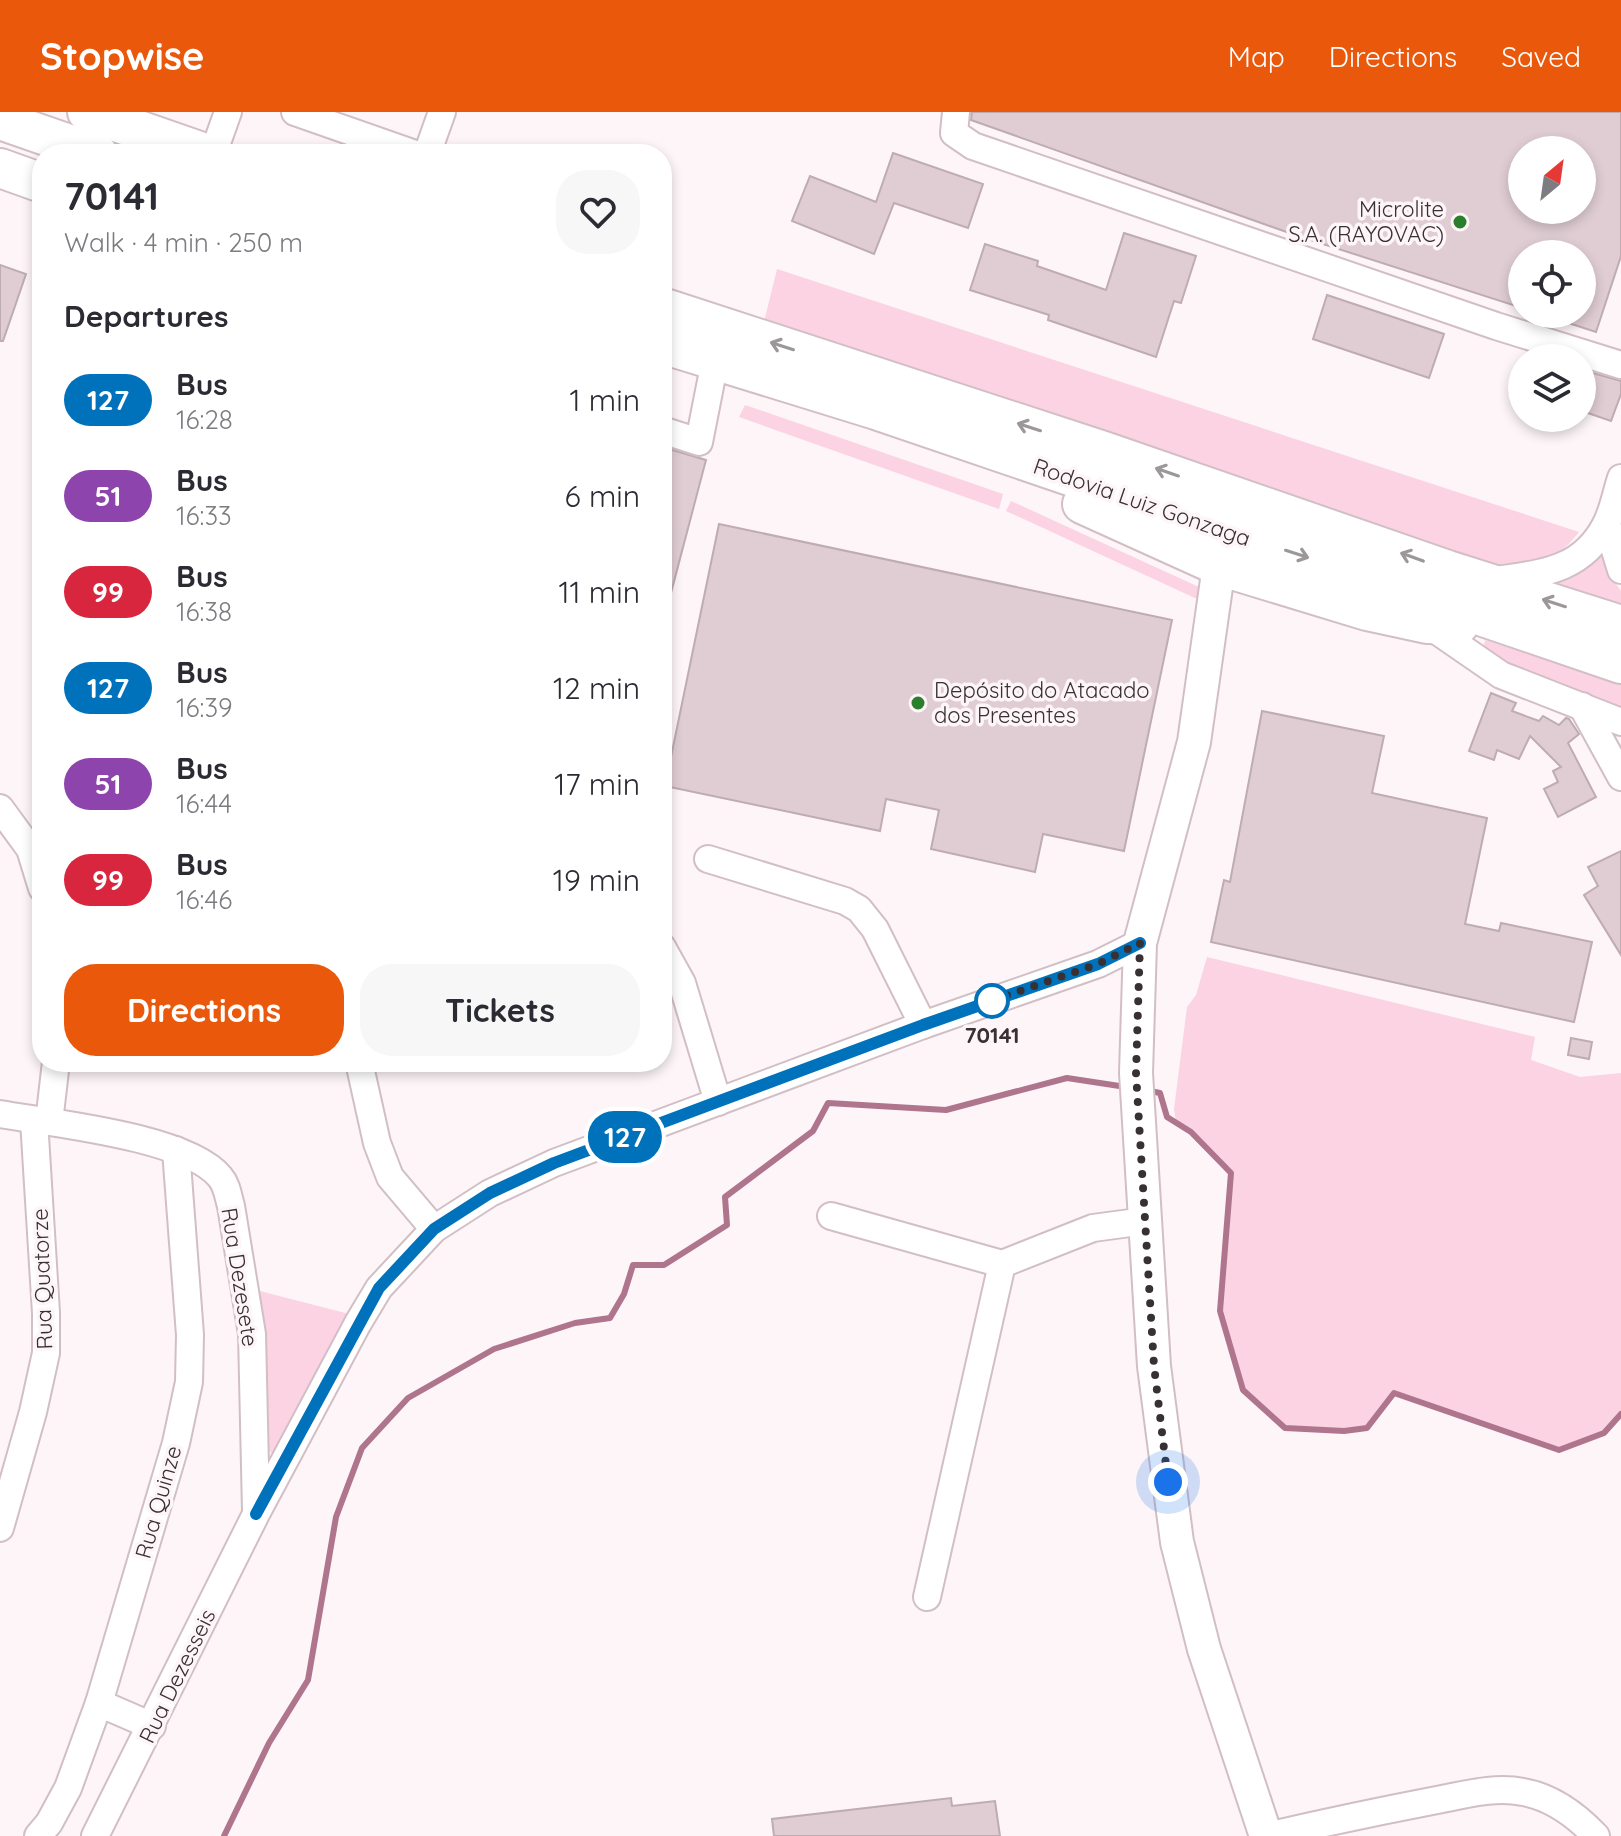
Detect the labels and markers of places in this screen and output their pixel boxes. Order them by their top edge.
place label: Microlite S.A. (RAYOVAC) [1288,195,1444,248]
marker: Microlite S.A. (RAYOVAC) [1451,213,1469,231]
place label: Depósito do Atacado dos Presentes [934,676,1150,729]
marker: Depósito do Atacado dos Presentes [909,694,927,712]
marker: 70141 [975,984,1009,1018]
place label: 70141 [965,1021,1019,1049]

